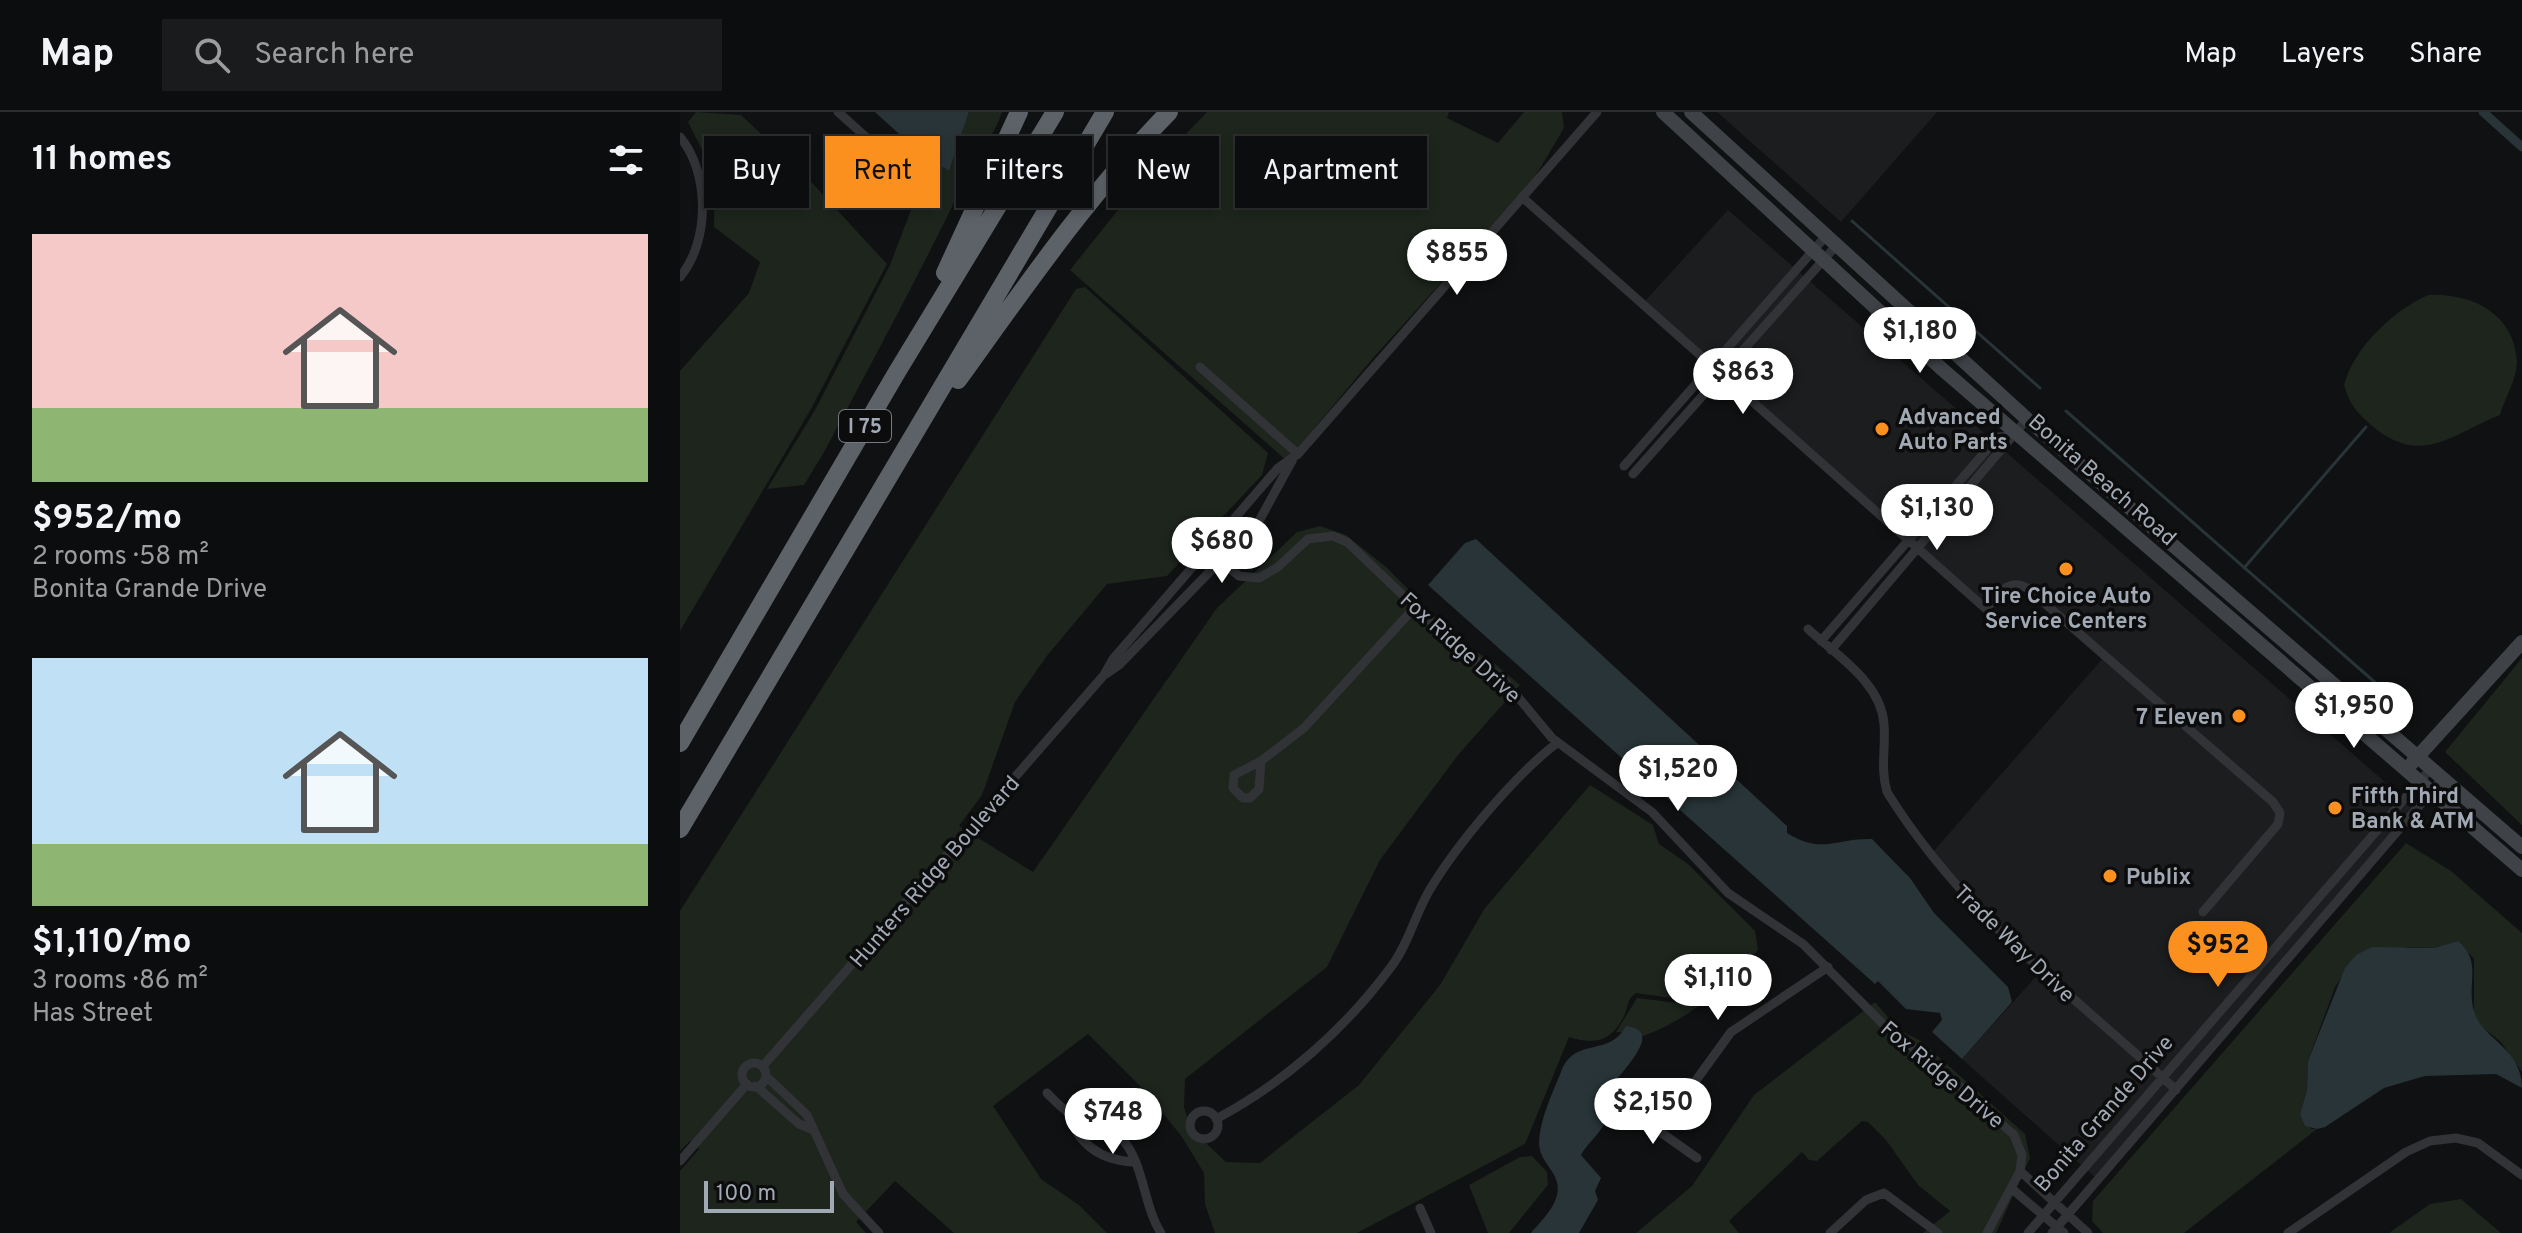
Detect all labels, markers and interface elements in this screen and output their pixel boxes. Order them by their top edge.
search box [162,19,722,91]
text: Map [40,31,114,80]
icon: search [190,33,234,77]
text: Search here [254,37,414,74]
text: Map [2184,37,2237,73]
text: Layers [2281,37,2365,73]
text: Share [2409,37,2482,73]
chip: Buy [704,136,809,208]
chip: Rent [825,136,940,208]
chip: Filters [956,136,1092,208]
chip: New [1108,136,1219,208]
chip: Apartment [1235,136,1427,208]
icon: filters [604,138,648,182]
text: 11 homes [32,139,172,182]
pin: $855 [1410,229,1504,297]
text: $855 [1425,238,1489,271]
icon: home [268,286,412,430]
pin: $1,180 [1855,307,1985,375]
text: $1,180 [1882,316,1958,349]
pin: $863 [1696,348,1790,416]
text: $863 [1711,357,1775,390]
place label: Advanced Auto Parts [1898,405,2008,457]
street label: Bonita Beach Road [2022,409,2181,553]
road number: I 75 [839,410,891,442]
marker: Advanced Auto Parts [1873,420,1891,438]
pin: $1,130 [1872,484,2002,552]
text: $1,130 [1899,493,1975,526]
text: $952/mo [32,498,182,541]
pin: $680 [1175,517,1269,585]
text: $680 [1190,526,1254,559]
text: 2 rooms · 58 m² [32,541,209,574]
marker: Tire Choice Auto Service Centers [2057,560,2075,578]
text: Bonita Grande Drive [32,574,267,607]
place label: Tire Choice Auto Service Centers [1981,584,2151,636]
street label: Fox Ridge Drive [1393,588,1525,710]
pin: $1,950 [2289,682,2419,750]
text: $1,950 [2313,691,2395,724]
place label: 7 Eleven [2136,705,2223,732]
marker: 7 Eleven [2230,707,2248,725]
icon: home [268,710,412,854]
pin: $1,520 [1613,745,1743,813]
text: $1,520 [1637,754,1719,787]
street label: Hunters Ridge Boulevard [845,771,1027,974]
place label: Fifth Third Bank & ATM [2351,784,2474,836]
marker: Fifth Third Bank & ATM [2326,799,2344,817]
place label: Publix [2126,865,2191,892]
marker: Publix [2101,867,2119,885]
street label: Trade Way Drive [1947,880,2080,1009]
pin: $952 [2171,921,2265,989]
text: $1,110/mo [32,922,192,965]
text: $952 [2186,930,2250,963]
pin: $1,110 [1653,954,1783,1022]
text: $1,110 [1683,963,1753,996]
text: 3 rooms · 86 m² [32,965,208,998]
text: Has Street [32,998,153,1031]
street label: Fox Ridge Drive [1874,1016,2009,1135]
street label: Bonita Grande Drive [2029,1031,2180,1199]
pin: $2,150 [1588,1078,1718,1146]
text: $2,150 [1612,1087,1694,1120]
pin: $748 [1066,1088,1160,1156]
text: $748 [1083,1097,1143,1130]
scale bar [704,1177,834,1213]
text: 100 m [716,1181,776,1208]

